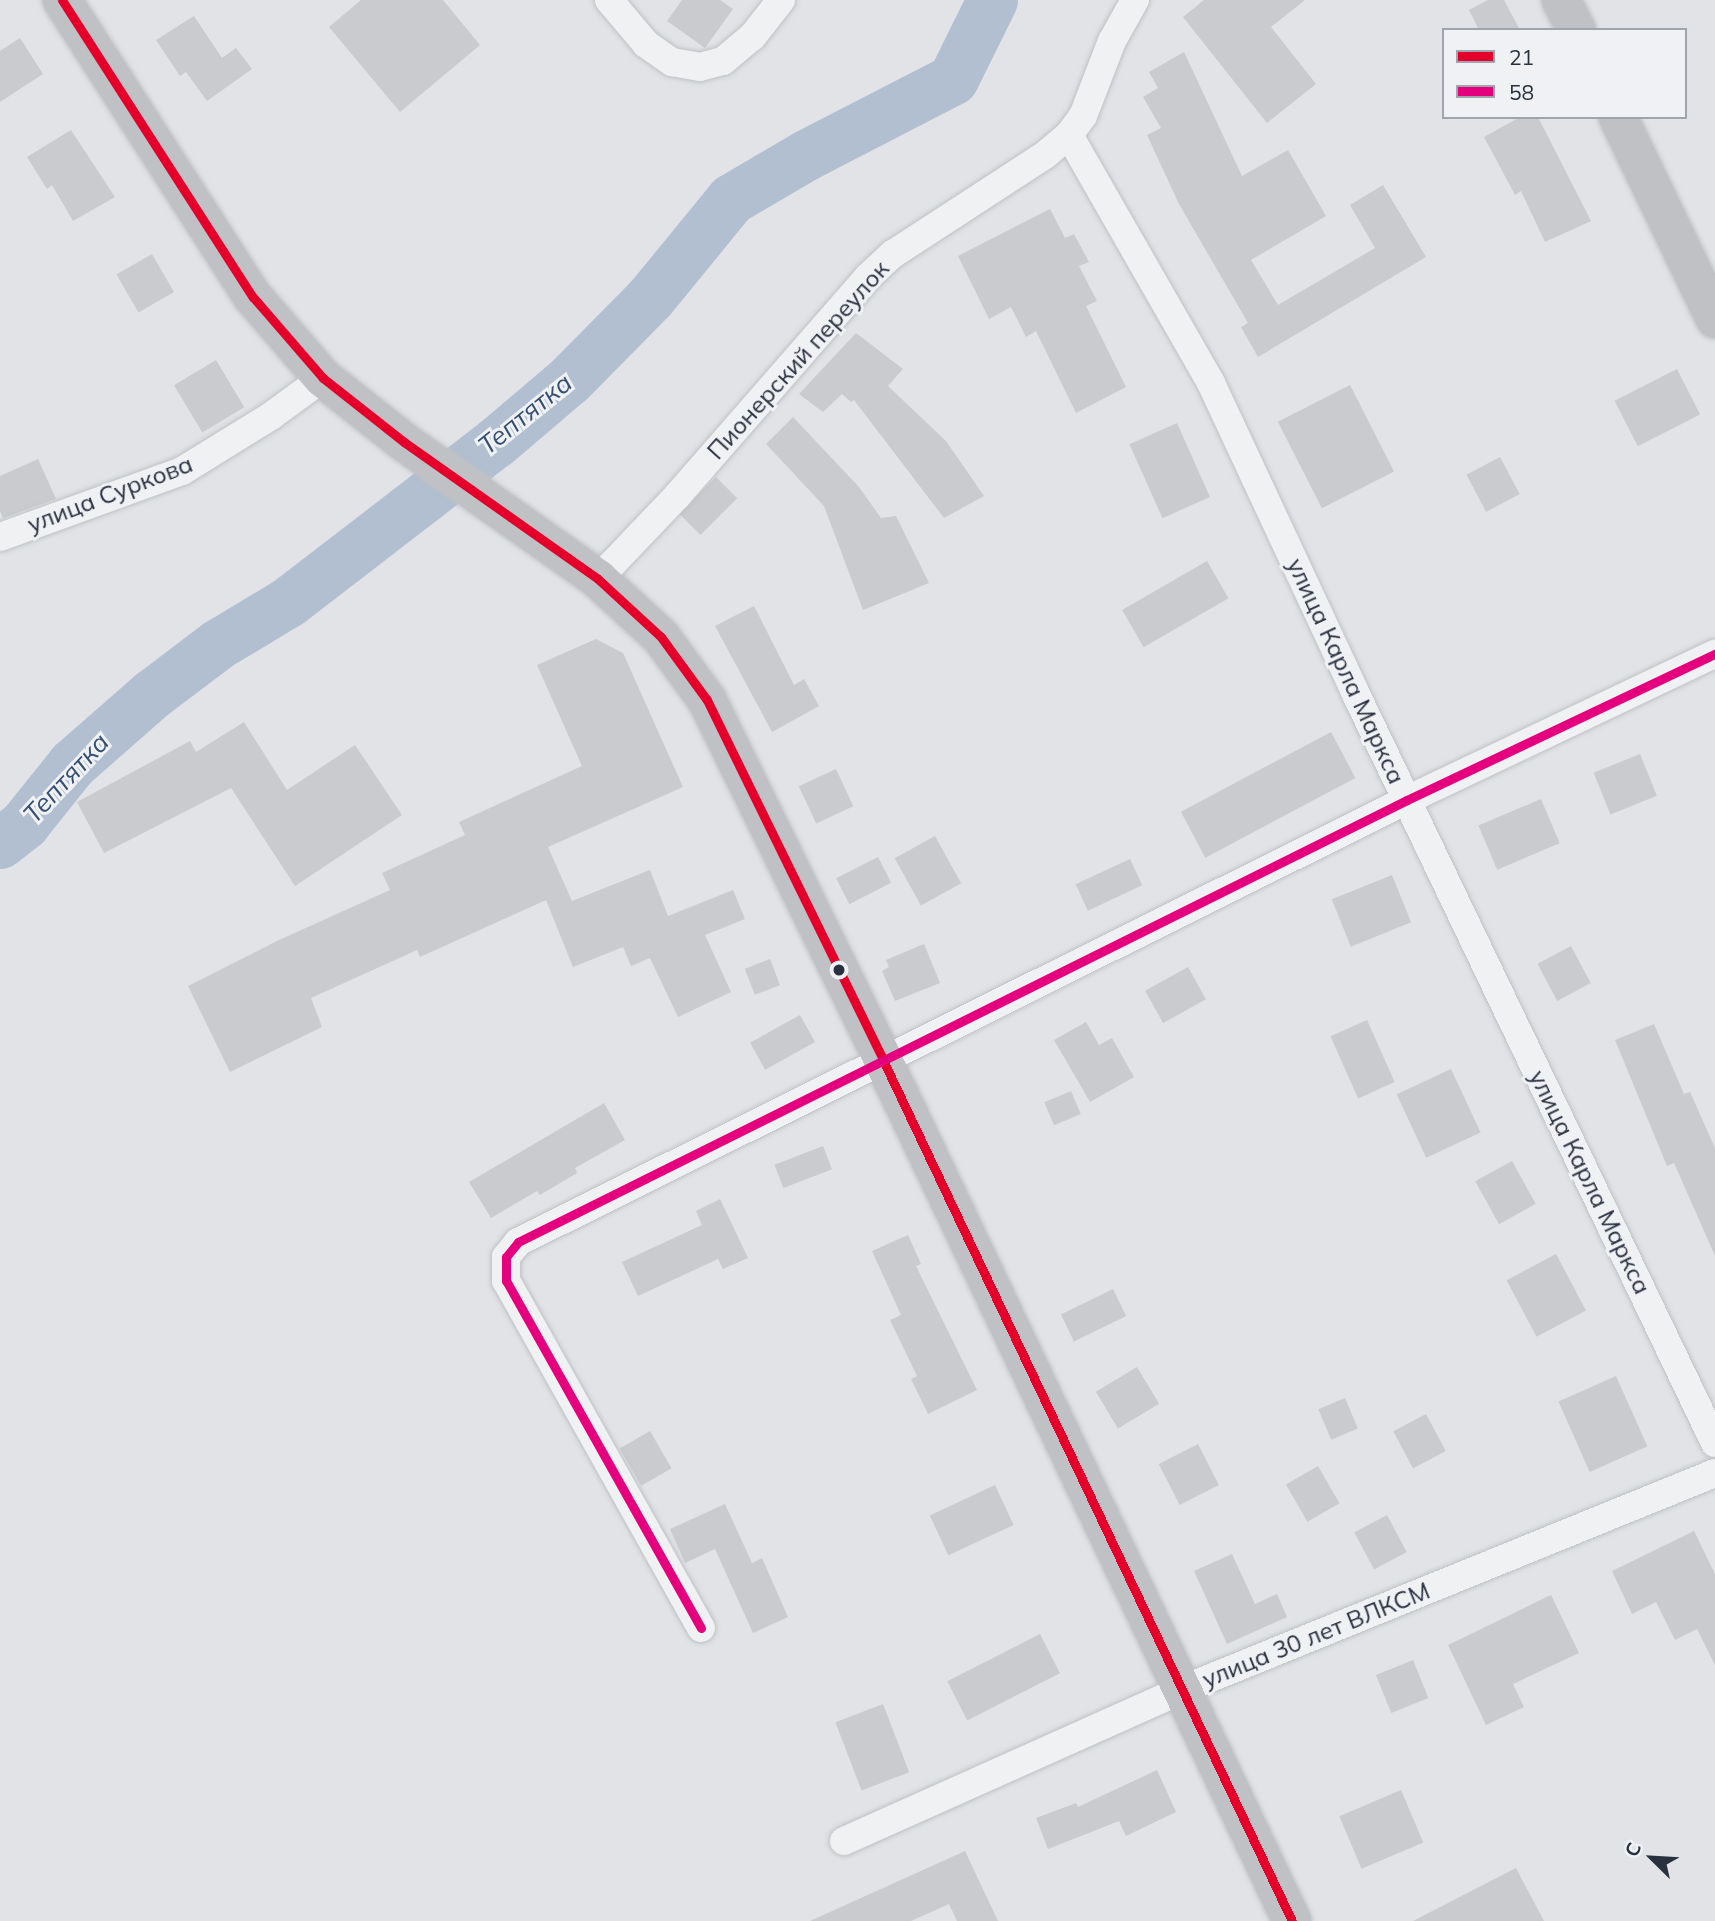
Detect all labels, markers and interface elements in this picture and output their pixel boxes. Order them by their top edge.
legend [1442,28,1687,119]
text: 21 [1509,44,1534,70]
text: 58 [1509,79,1534,105]
street label: Пионерский переулок [701,255,895,465]
water label: Тептятка [472,367,578,461]
street label: улица Суркова [23,449,197,539]
street label: улица Карла Маркса [1281,554,1411,788]
water label: Тептятка [17,727,115,829]
unlabelled marker [832,963,846,977]
street label: улица Карла Маркса [1523,1065,1657,1299]
street label: улица 30 лет ВЛКСМ [1198,1576,1434,1694]
north arrow [1617,1823,1687,1893]
text: С [1619,1839,1646,1860]

